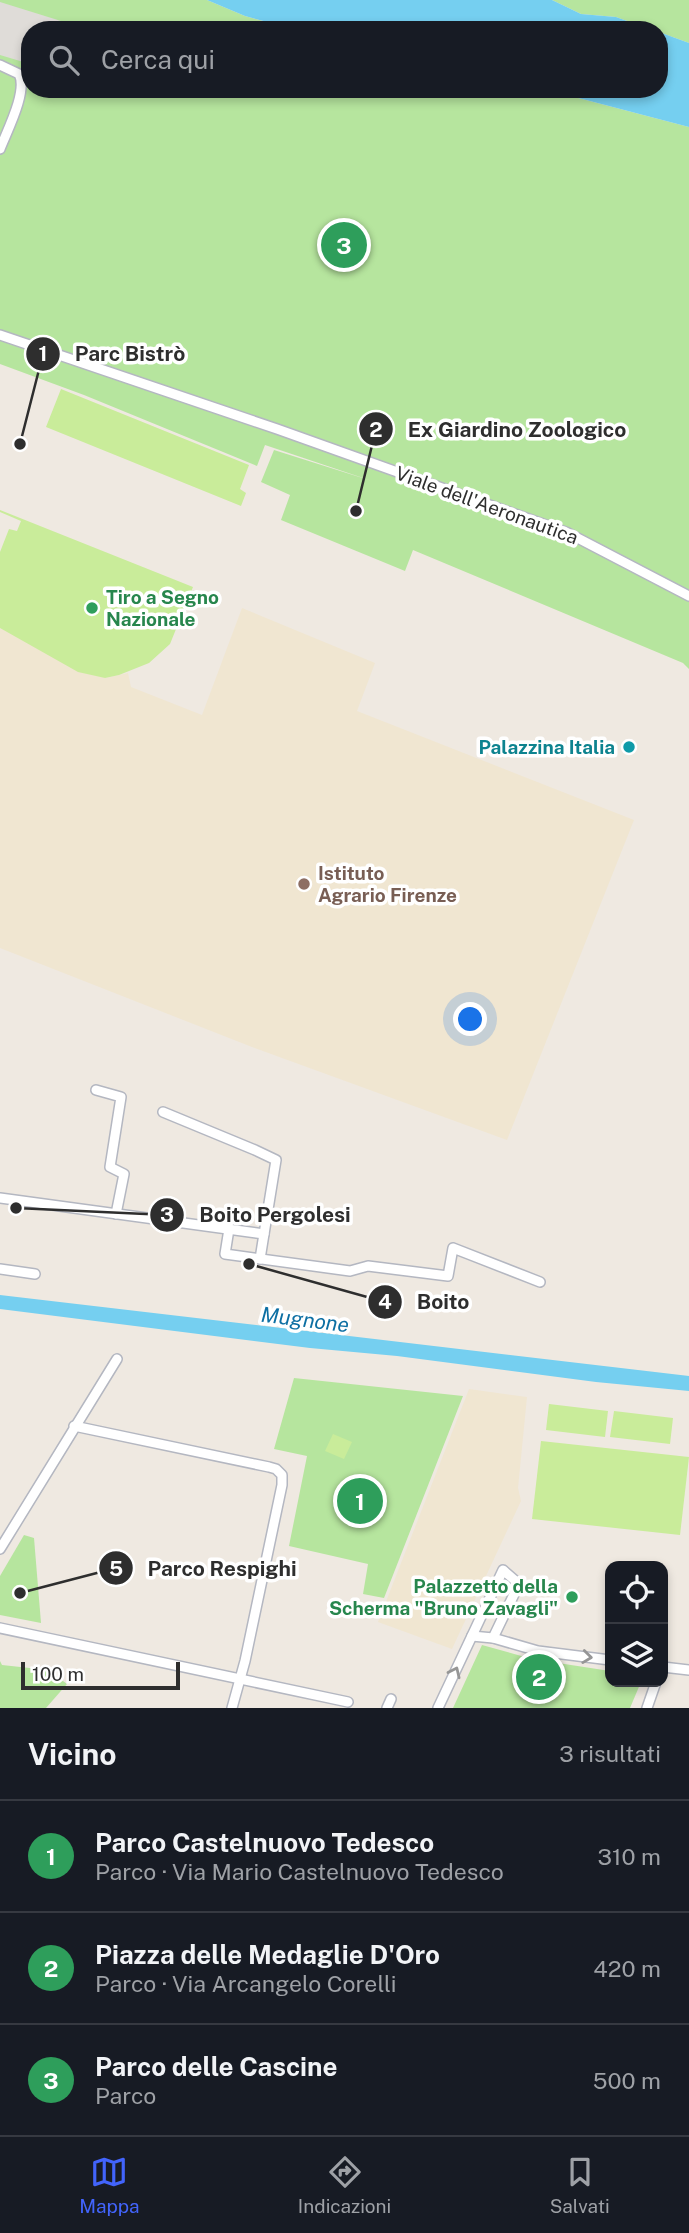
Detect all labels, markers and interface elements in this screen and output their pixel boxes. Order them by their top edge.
search box [21,21,668,98]
icon: search [45,41,83,79]
text: Cerca qui [101,44,215,75]
pin: 3 [321,219,367,271]
callout: Parc Bistrò [25,333,199,375]
text: 1 [39,341,48,366]
text: Parc Bistrò [75,341,185,366]
callout: Ex Giardino Zoologico [359,408,641,450]
text: 2 [369,417,383,442]
text: Ex Giardino Zoologico [408,417,626,442]
street label: Viale dell'Aeronautica [393,462,581,548]
place label: Tiro a Segno Nazionale [106,586,219,630]
marker: Tiro a Segno Nazionale [84,600,100,616]
place label: Palazzina Italia [478,736,615,758]
marker: Palazzina Italia [621,739,637,755]
place label: Istituto Agrario Firenze [318,862,457,906]
marker: Istituto Agrario Firenze [296,876,312,892]
your location [453,1002,487,1036]
callout: Boito Pergolesi [150,1194,364,1236]
text: 3 [160,1202,174,1227]
text: Boito Pergolesi [199,1202,351,1227]
callout: Boito [368,1281,484,1323]
text: 4 [378,1289,392,1314]
text: Boito [417,1289,469,1314]
water label: Mugnone [260,1302,350,1337]
pin: 1 [337,1475,383,1527]
callout: Parco Respighi [99,1547,311,1589]
text: 5 [109,1556,123,1581]
text: Parco Respighi [147,1556,297,1581]
map controls [605,1561,668,1687]
button: locate [605,1561,668,1624]
place label: Palazzetto della Scherma "Bruno Zavagli" [329,1575,558,1619]
marker: Palazzetto della Scherma "Bruno Zavagli" [564,1589,580,1605]
button: layers [605,1624,668,1687]
one-way arrow [581,1649,592,1664]
pin: 2 [516,1651,562,1703]
scale bar [21,1659,180,1691]
text: 100 m [32,1663,84,1685]
one-way arrow [447,1667,461,1679]
text: Vicino [28,1736,117,1772]
text: 3 risultati [559,1740,661,1767]
text: Parco Castelnuovo Tedesco [95,1827,434,1858]
text: 1 [46,1843,56,1870]
text: 310 m [598,1843,661,1870]
text: Parco · Via Mario Castelnuovo Tedesco [95,1858,504,1885]
text: Piazza delle Medaglie D'Oro [95,1939,440,1970]
text: 2 [44,1955,58,1982]
text: 420 m [593,1955,661,1982]
text: Parco · Via Arcangelo Corelli [95,1970,397,1997]
text: Parco delle Cascine [95,2051,337,2082]
text: 3 [43,2067,59,2094]
text: 500 m [593,2067,661,2094]
text: Parco [95,2082,156,2109]
tab: Mappa [79,2153,139,2217]
tab: Indicazioni [298,2153,391,2217]
tab: Salvati [550,2153,610,2217]

